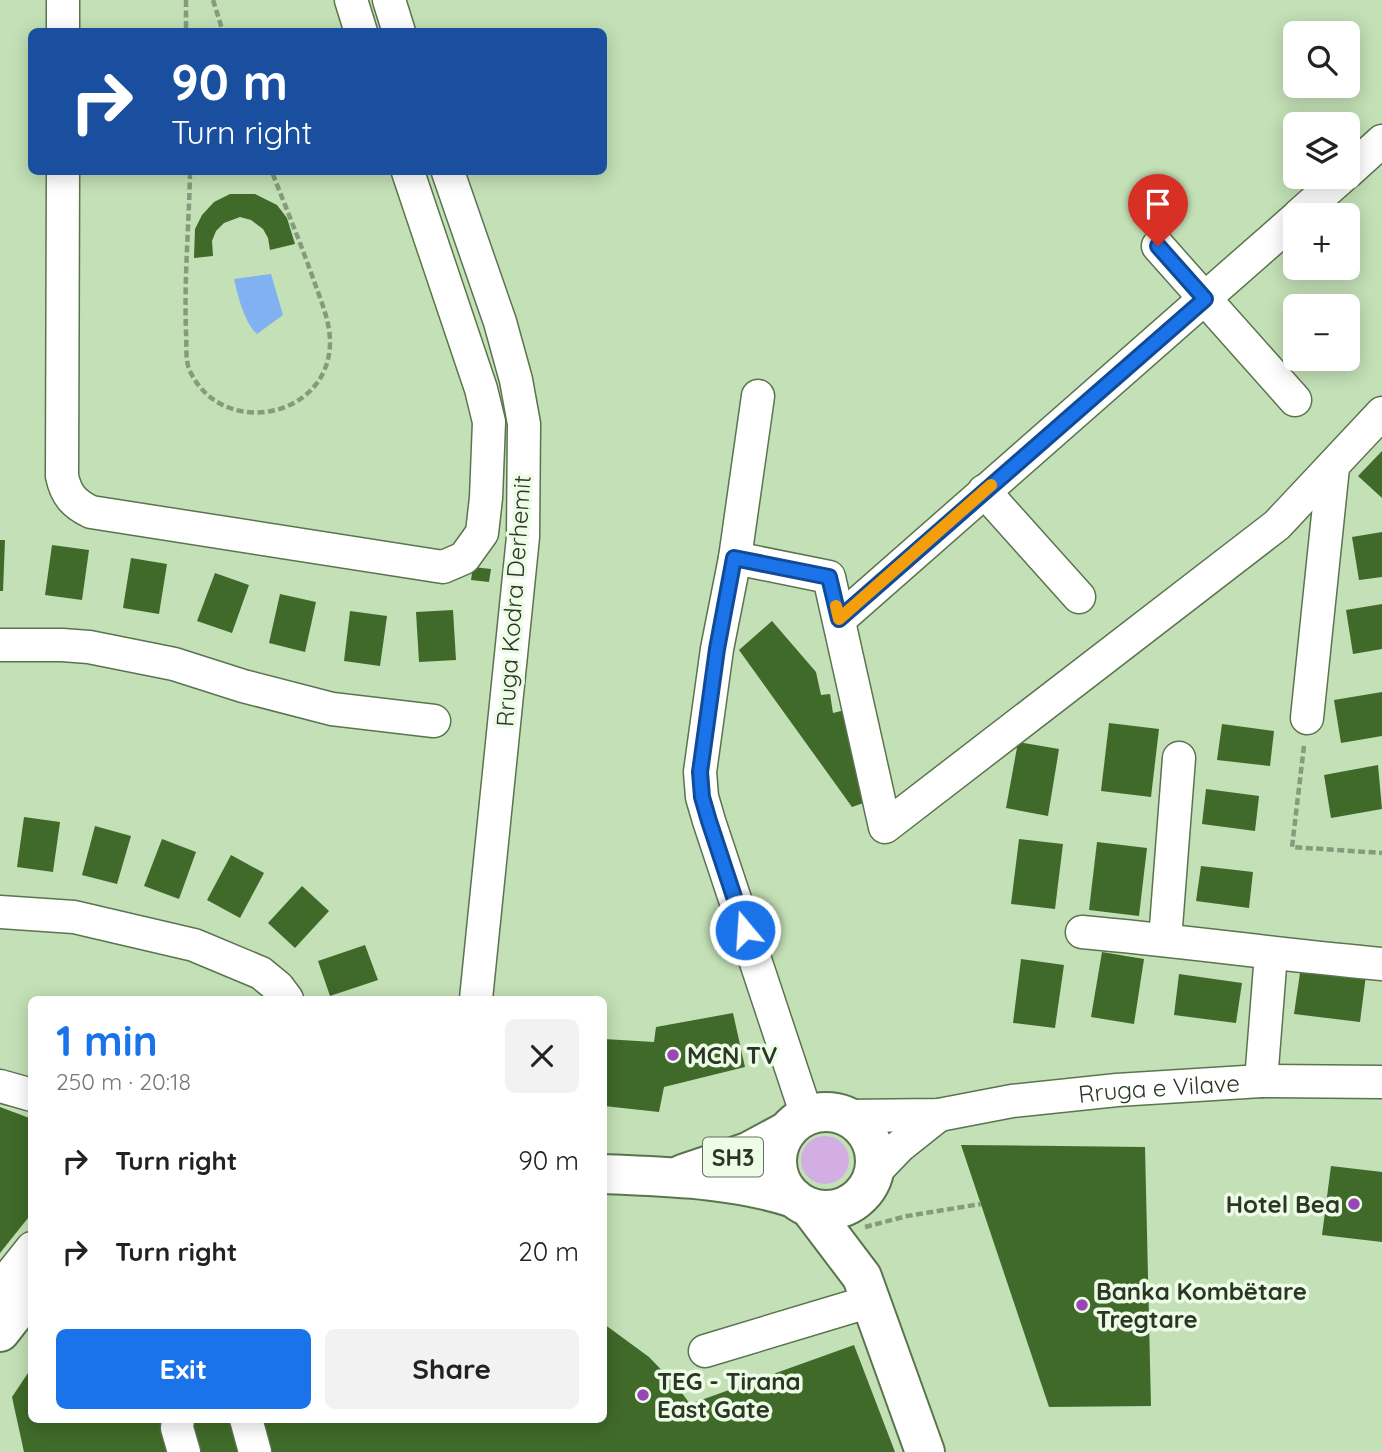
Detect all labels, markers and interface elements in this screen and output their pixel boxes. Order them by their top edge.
map controls [1283,21,1360,371]
button: search [1283,21,1360,98]
text: 90 m [171,51,288,112]
icon: right [56,56,147,147]
text: Turn right [171,112,312,152]
button: layers [1283,112,1360,189]
pin [1128,174,1188,246]
icon: arrive [1139,185,1177,223]
button: + [1283,203,1360,280]
button: − [1283,294,1360,371]
street label: Rruga Kodra Derhemit [489,474,537,728]
position arrow [708,893,782,967]
text: 1 min [56,1014,158,1067]
button: close [505,1019,579,1093]
place label: MCN TV [687,1040,778,1070]
marker: MCN TV [665,1047,681,1063]
text: 250 m · 20:18 [56,1067,191,1096]
street label: Rruga e Vilave [1077,1067,1241,1109]
road number: SH3 [703,1138,763,1176]
icon: right [56,1142,94,1180]
text: Turn right [115,1144,237,1177]
text: 90 m [518,1144,579,1177]
place label: Hotel Bea [1226,1189,1340,1219]
marker: Hotel Bea [1346,1196,1362,1212]
icon: right [56,1233,94,1271]
text: Turn right [115,1235,237,1268]
text: 20 m [518,1235,579,1268]
place label: Banka Kombëtare Tregtare [1096,1276,1307,1334]
marker: Banka Kombëtare Tregtare [1074,1297,1090,1313]
button: Exit [56,1329,311,1409]
button: Share [325,1329,579,1409]
place label: TEG - Tirana East Gate [657,1366,801,1424]
marker: TEG - Tirana East Gate [635,1387,651,1403]

